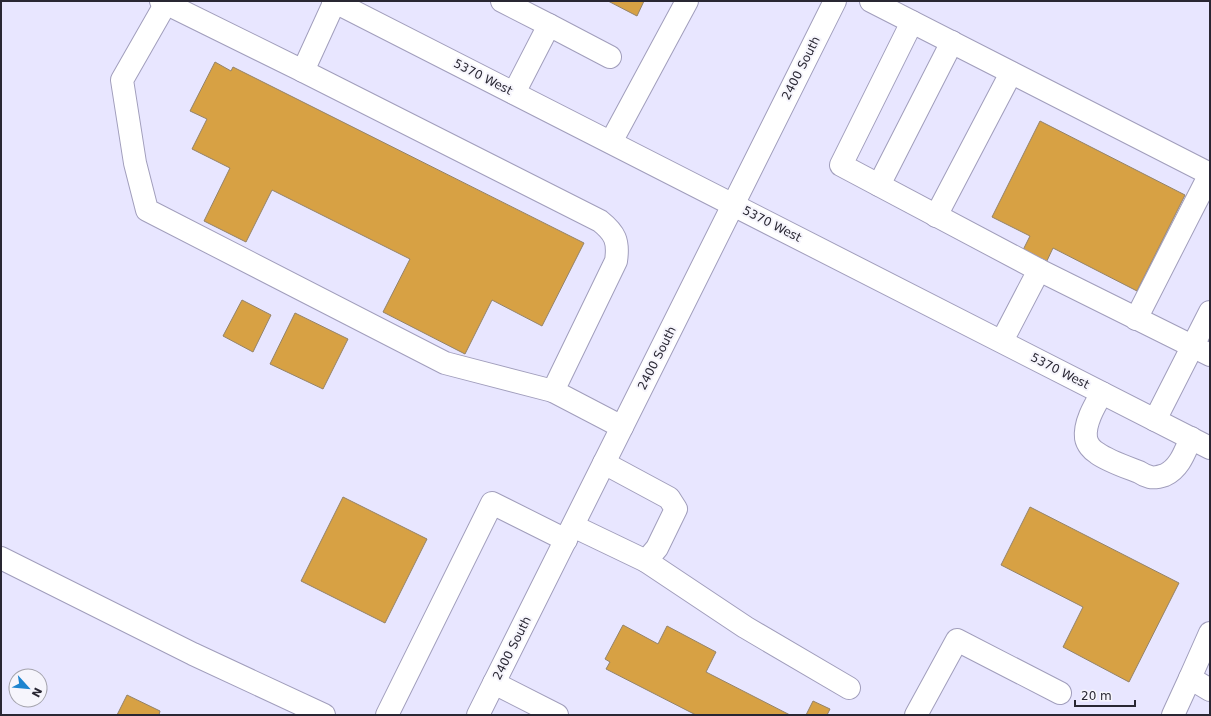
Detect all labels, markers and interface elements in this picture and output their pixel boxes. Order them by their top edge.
street label: 2400 South [779,34,823,102]
street label: 5370 West [451,56,515,98]
street label: 5370 West [740,203,804,245]
street label: 2400 South [635,324,679,392]
street label: 5370 West [1028,350,1092,392]
street label: 2400 South [490,614,534,682]
north arrow [8,668,48,708]
scale bar [1075,682,1135,708]
text: N [29,685,44,699]
text: 20 m [1081,689,1112,703]

